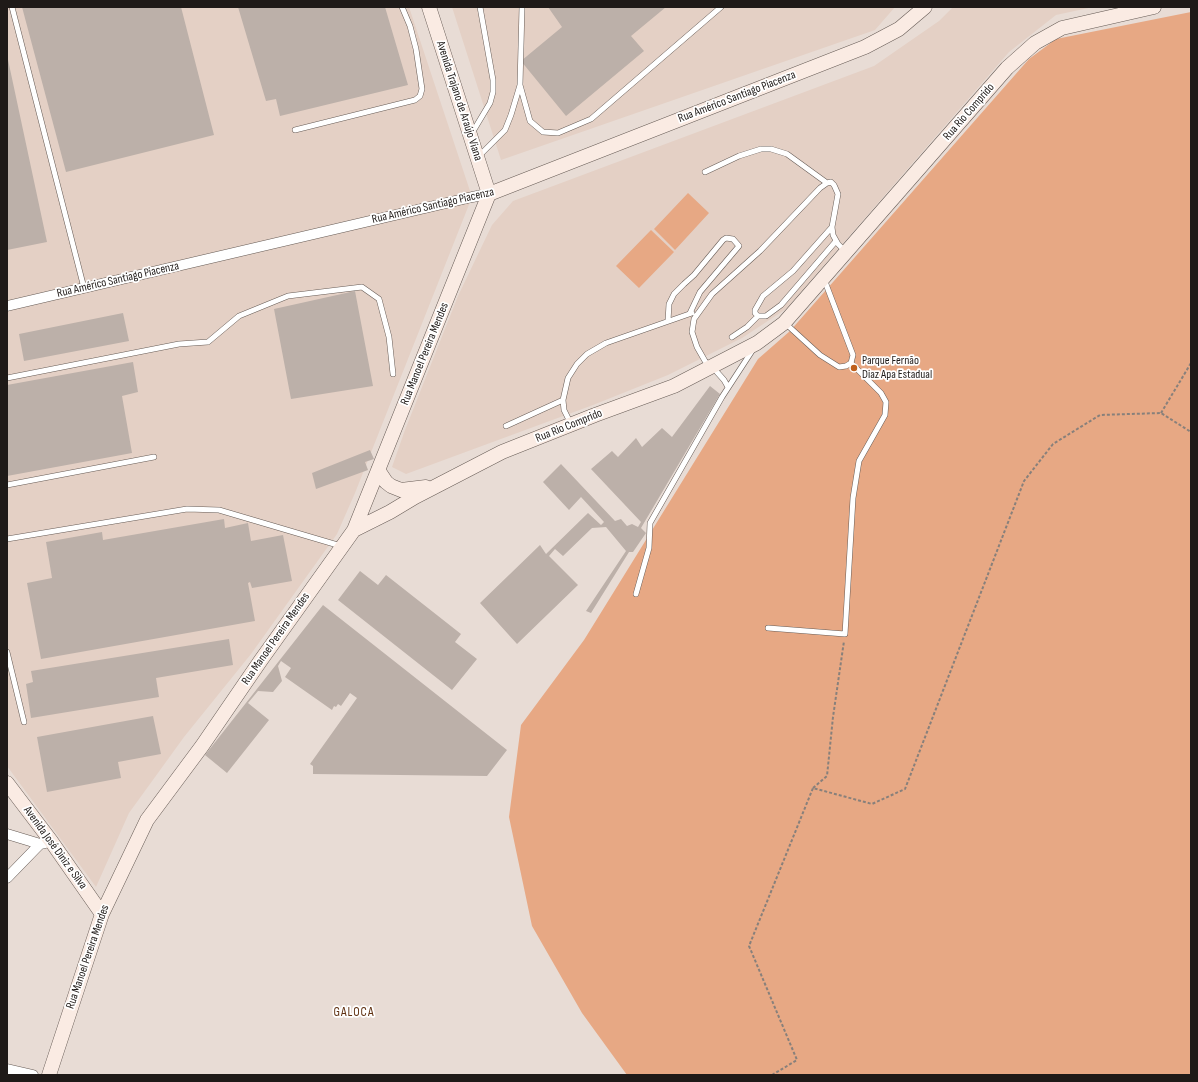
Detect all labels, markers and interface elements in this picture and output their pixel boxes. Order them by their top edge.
street label: Avenida Trajano de Araújo Viana [433,39,485,163]
street label: Rua Américo Santiago Piacenza [676,68,798,126]
street label: Rua Rio Comprido [940,81,998,143]
street label: Rua Américo Santiago Piacenza [370,185,496,227]
street label: Rua Américo Santiago Piacenza [55,259,181,301]
street label: Rua Manoel Pereira Mendes [398,301,452,407]
place label: Parque Fernão Diaz Apa Estadual [862,354,932,382]
marker: Parque Fernão Diaz Apa Estadual [849,363,859,373]
street label: Rua Rio Comprido [533,406,605,446]
street label: Rua Manoel Pereira Mendes [239,590,313,688]
street label: Avenida José Diniz e Silva [20,804,90,892]
street label: Rua Manoel Pereira Mendes [63,903,113,1011]
district label: GALOCA [334,1005,374,1021]

